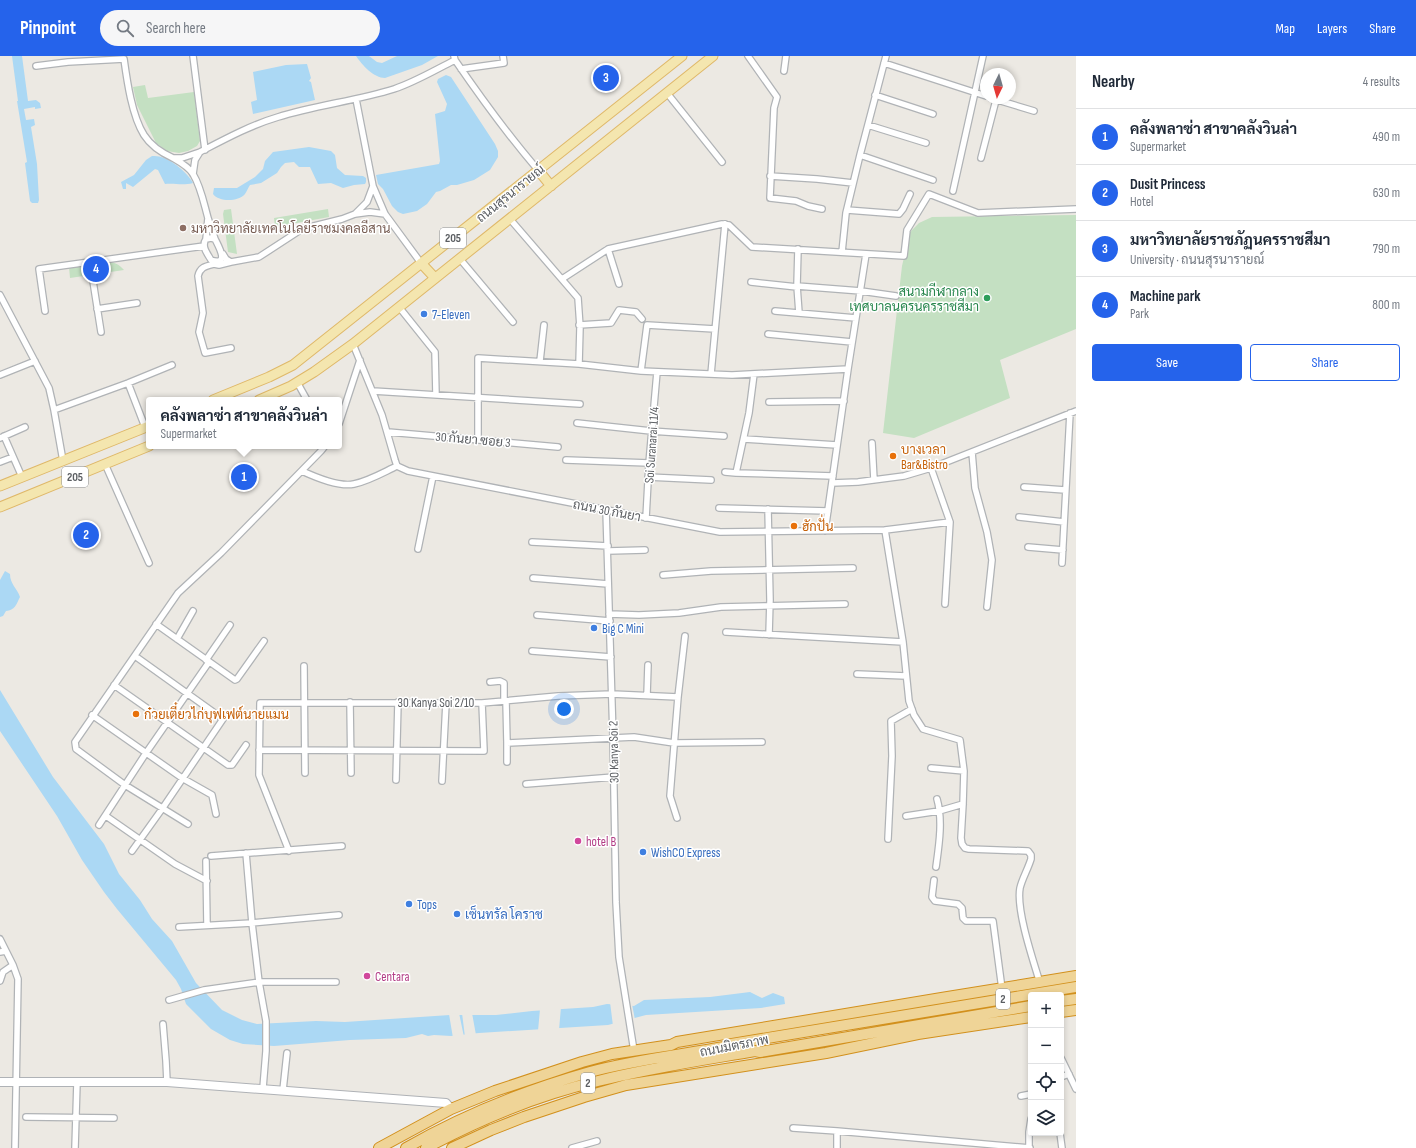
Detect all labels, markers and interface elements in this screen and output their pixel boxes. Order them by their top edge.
search box [100,10,380,46]
text: Pinpoint [20,17,76,40]
icon: search [114,17,136,39]
text: Search here [146,19,206,38]
text: Map [1275,20,1295,37]
text: Layers [1317,20,1347,37]
text: Share [1369,20,1396,37]
pin: 3 [593,63,619,93]
north arrow [980,68,1016,104]
text: Nearby [1092,72,1135,92]
text: 4 results [1363,74,1400,90]
text: คลังพลาซ่า สาขาคลังวินล่า [1130,120,1297,139]
text: 1 [1102,129,1108,145]
text: 490 m [1373,129,1400,145]
text: Supermarket [1130,139,1186,155]
street label: ถนนสุรนารายณ์ [472,160,549,227]
text: Dusit Princess [1130,175,1206,194]
text: 2 [1102,185,1108,201]
text: 630 m [1373,185,1400,201]
text: Hotel [1130,194,1154,210]
place label: มหาวิทยาลัยเทคโนโลยีราชมงคลอีสาน [191,219,391,237]
marker: มหาวิทยาลัยเทคโนโลยีราชมงคลอีสาน [178,223,188,233]
road number: 205 [440,228,466,248]
text: มหาวิทยาลัยราชภัฏนครราชสีมา [1130,231,1330,250]
text: 3 [1102,241,1108,257]
text: 790 m [1373,241,1400,257]
text: University · ถนนสุรนารายณ์ [1130,252,1264,268]
pin: 4 [83,254,109,284]
place label: สนามกีฬากลาง เทศบาลนครนครราชสีมา [849,282,979,315]
text: Machine park [1130,287,1201,306]
marker: สนามกีฬากลาง เทศบาลนครนครราชสีมา [982,293,992,303]
text: 4 [1102,297,1108,313]
text: 800 m [1372,297,1400,313]
text: Park [1130,306,1149,322]
place label: 7-Eleven [432,307,470,323]
marker: 7-Eleven [419,309,429,319]
button: Save [1092,344,1242,381]
button: Share [1250,344,1400,381]
popup [146,397,342,449]
street label: Soi Suranarai 11/4 [641,406,663,484]
text: คลังพลาซ่า สาขาคลังวินล่า [160,407,328,426]
text: Supermarket [160,426,217,442]
street label: 30 กันยา ซอย 3 [435,429,511,451]
place label: บางเวลา Bar&Bistro [901,442,948,473]
marker: บางเวลา Bar&Bistro [888,451,898,461]
pin: 1 [231,462,257,492]
road number: 205 [62,467,88,487]
street label: ถนน 30 กันยา [571,497,642,525]
place label: ฮักปั่น [802,514,834,535]
pin: 2 [73,520,99,550]
marker: ฮักปั่น [789,521,799,531]
place label: Big C Mini [602,621,644,637]
marker: Big C Mini [589,623,599,633]
street label: 30 Kanya Soi 2/10 [398,695,475,711]
your location [554,699,574,719]
place label: ก๋วยเตี๋ยวไก่บุฟเฟต์นายแมน [144,702,289,724]
marker: ก๋วยเตี๋ยวไก่บุฟเฟต์นายแมน [131,709,141,719]
street label: 30 Kanya Soi 2 [605,721,623,783]
place label: hotel B [586,834,617,850]
marker: hotel B [573,836,583,846]
place label: WishCO Express [651,845,721,861]
marker: WishCO Express [638,847,648,857]
place label: Tops [417,897,437,913]
marker: Tops [404,899,414,909]
place label: เซ็นทรัล โคราช [465,905,543,923]
marker: เซ็นทรัล โคราช [452,909,462,919]
place label: Centara [375,969,410,985]
marker: Centara [362,971,372,981]
road number: 2 [996,989,1010,1009]
map controls [1028,992,1064,1136]
button: + [1028,992,1064,1028]
button: − [1028,1028,1064,1064]
street label: ถนนมิตรภาพ [698,1030,770,1061]
button: locate [1028,1064,1064,1100]
road number: 2 [581,1073,595,1093]
button: layers [1028,1100,1064,1136]

